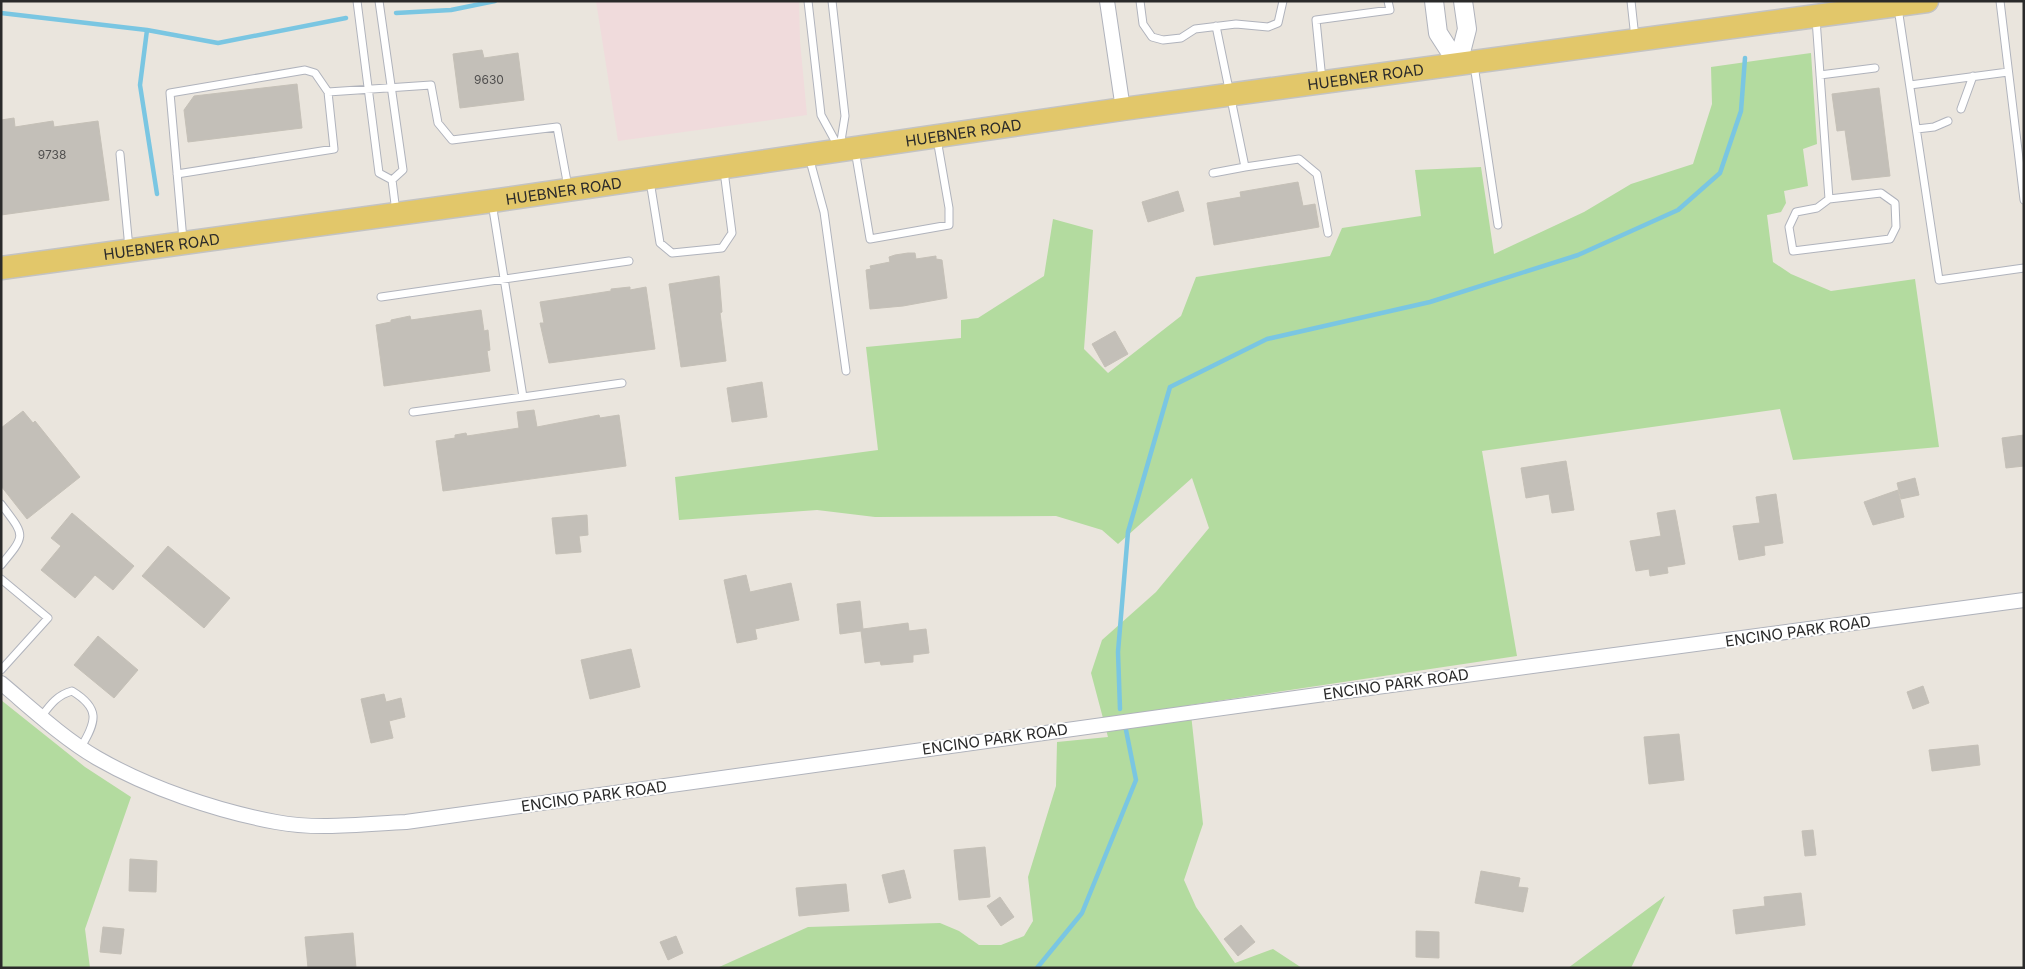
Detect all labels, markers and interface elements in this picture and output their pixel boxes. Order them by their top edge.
street label: HUEBNER ROAD [1306,59,1425,94]
house number: 9630 [474,72,504,87]
street label: HUEBNER ROAD [904,114,1023,150]
house number: 9738 [38,147,66,162]
street label: HUEBNER ROAD [504,173,623,208]
street label: HUEBNER ROAD [102,229,221,263]
street label: ENCINO PARK ROAD [1724,611,1872,651]
street label: ENCINO PARK ROAD [1322,664,1470,704]
street label: ENCINO PARK ROAD [921,719,1069,759]
street label: ENCINO PARK ROAD [520,776,668,816]

